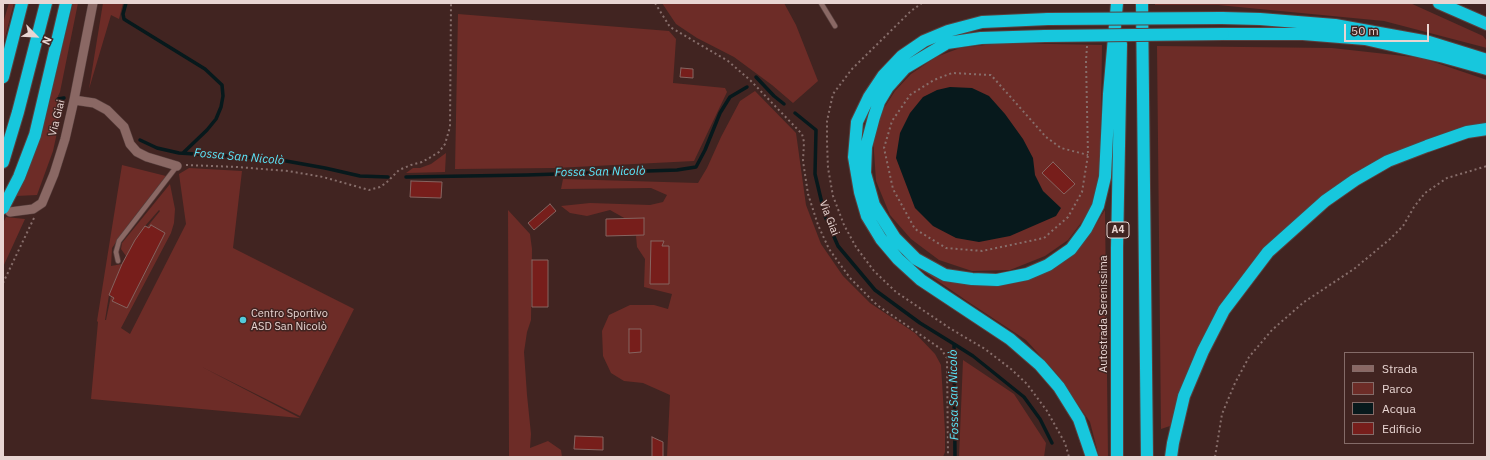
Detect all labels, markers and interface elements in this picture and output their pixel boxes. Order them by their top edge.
north arrow [16,16,56,56]
scale bar [1346,16,1431,42]
text: 50 m [1351,23,1379,38]
text: N [39,34,55,47]
street label: Via Giai [46,98,68,138]
water label: Fossa San Nicolò [193,146,285,168]
water label: Fossa San Nicolò [554,164,646,180]
street label: Via Giai [816,198,842,238]
road number: A4 [1107,222,1129,238]
street label: Autostrada Serenissima [1097,255,1111,373]
place label: Centro Sportivo ASD San Nicolò [251,307,328,333]
marker: Centro Sportivo ASD San Nicolò [238,315,248,325]
water label: Fossa San Nicolò [946,349,962,441]
legend [1344,352,1474,444]
text: Strada [1382,361,1417,376]
text: Parco [1382,381,1413,396]
text: Acqua [1382,401,1416,416]
text: Edificio [1382,421,1421,436]

